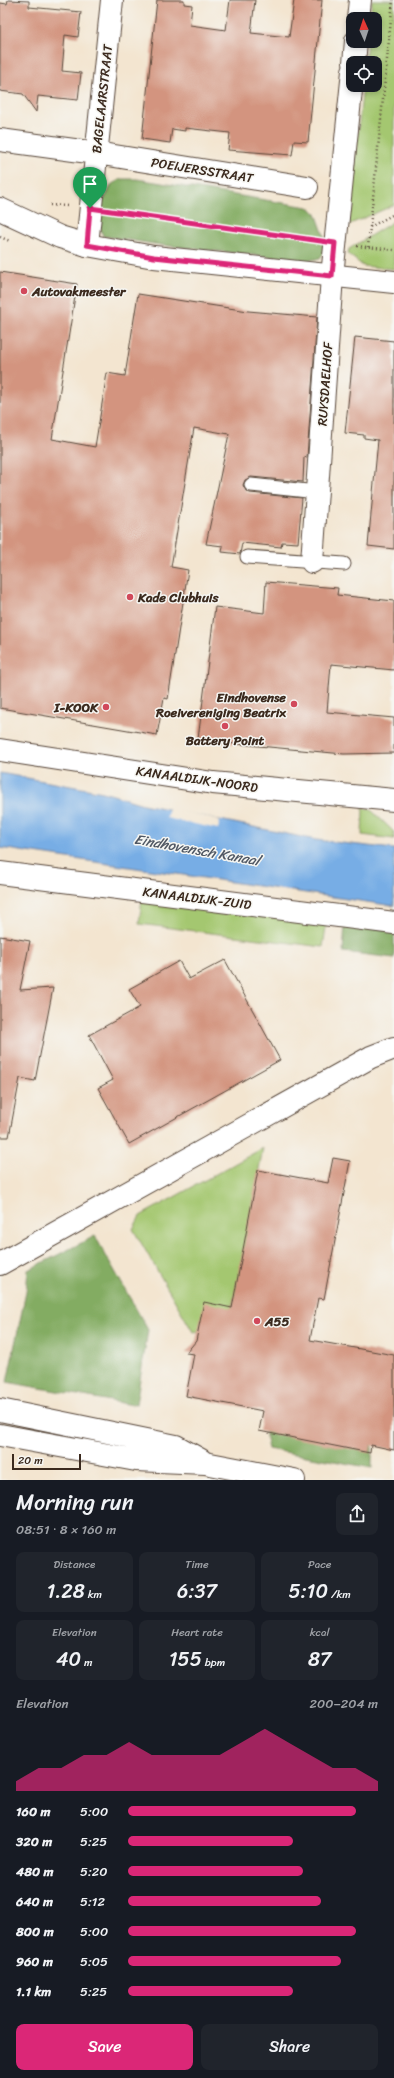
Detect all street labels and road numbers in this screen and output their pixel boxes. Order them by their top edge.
street label: BAGELAARSTRAAT [85,42,119,155]
street label: POEIJERSSTRAAT [149,151,256,190]
street label: RUYSDAELHOF [311,340,339,427]
street label: KANAALDIJK-NOORD [135,759,260,799]
street label: KANAALDIJK-ZUID [141,880,253,916]

